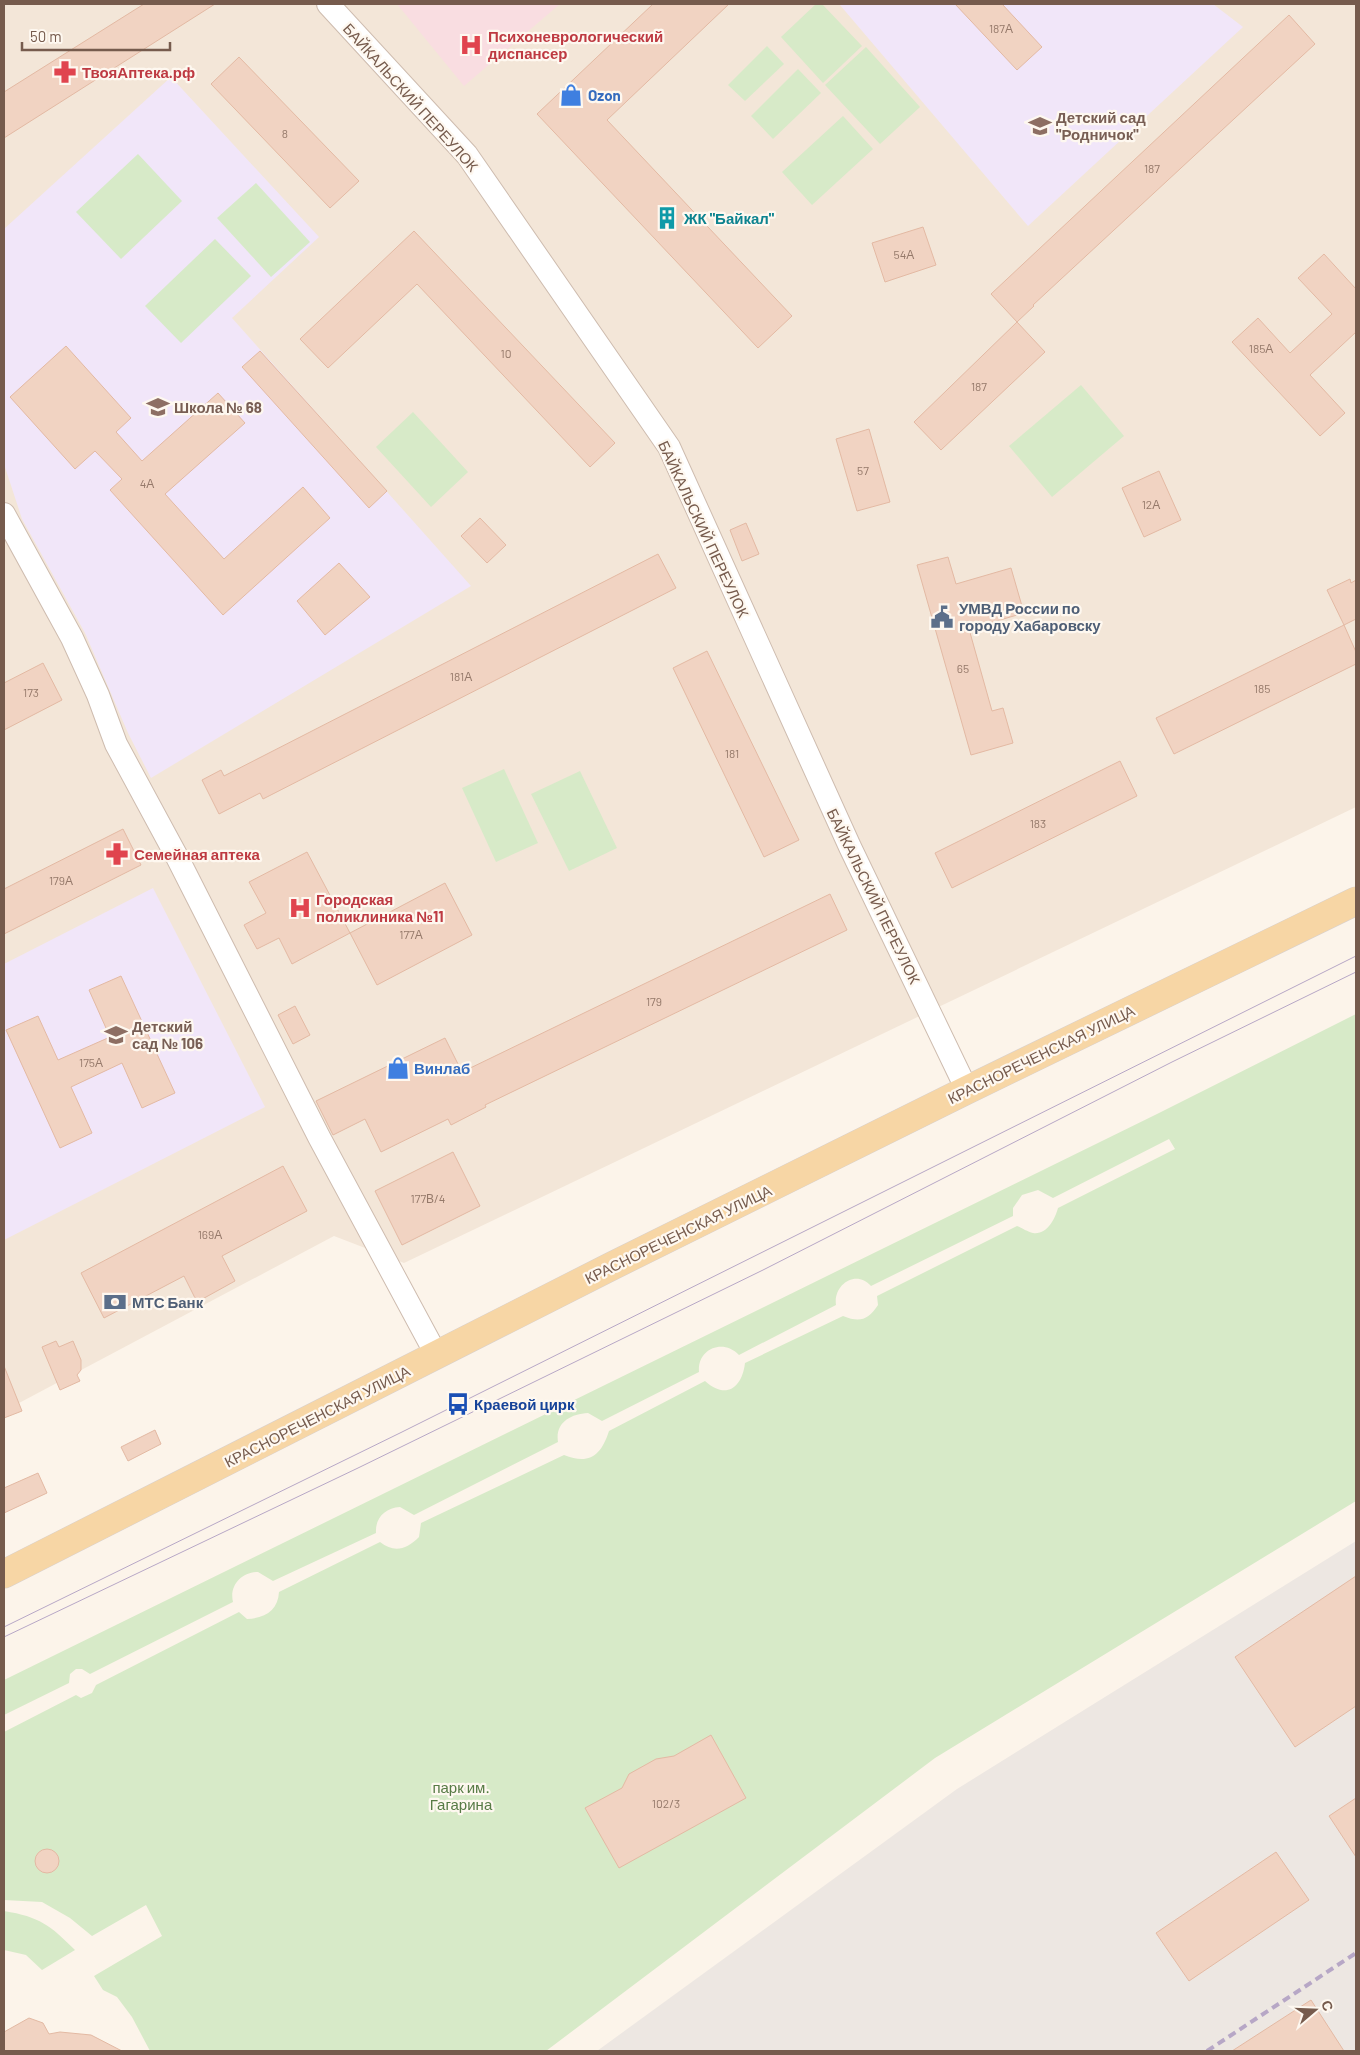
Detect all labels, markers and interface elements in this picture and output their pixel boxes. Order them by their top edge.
street label: БАЙКАЛЬСКИЙ ПЕРЕУЛОК [340,19,482,175]
scale bar [22,20,170,52]
house number: 187А [989,21,1013,35]
text: 50 m [30,27,62,45]
place label: Психоневрологический диспансер [488,27,663,62]
hospital icon: Психоневрологический диспансер [458,32,484,58]
pharmacy icon: ТвояАптека.рф [52,59,78,85]
place label: ТвояАптека.рф [82,63,195,81]
shop icon: Ozon [558,82,584,108]
place label: Ozon [588,86,621,104]
place label: Детский сад "Родничок" [1056,108,1146,143]
school or university icon: Детский сад "Родничок" [1027,113,1053,139]
house number: 8 [282,126,288,140]
house number: 187 [1144,161,1160,175]
building icon: ЖК "Байкал" [654,205,680,231]
place label: ЖК "Байкал" [683,209,775,227]
house number: 54А [894,247,914,261]
house number: 185А [1249,341,1273,355]
house number: 10 [501,346,511,360]
house number: 187 [971,379,987,393]
school or university icon: Школа № 68 [145,394,171,420]
place label: Школа № 68 [174,398,262,416]
street label: БАЙКАЛЬСКИЙ ПЕРЕУЛОК [655,438,753,620]
house number: 57 [857,463,869,477]
house number: 4А [140,476,154,490]
house number: 12А [1142,497,1160,511]
place label: УМВД России по городу Хабаровску [959,599,1101,634]
public building icon: УМВД России по городу Хабаровску [929,604,955,630]
house number: 65 [957,661,969,675]
house number: 181А [450,669,472,683]
house number: 185 [1254,681,1270,695]
house number: 173 [23,685,39,699]
house number: 181 [725,746,739,760]
street label: БАЙКАЛЬСКИЙ ПЕРЕУЛОК [824,805,924,987]
house number: 183 [1030,816,1046,830]
pharmacy icon: Семейная аптека [104,841,130,867]
place label: Семейная аптека [134,845,260,863]
house number: 179А [49,873,73,887]
place label: Городская поликлиника №11 [316,890,444,925]
hospital icon: Городская поликлиника №11 [287,895,313,921]
house number: 177А [399,927,423,941]
house number: 179 [646,994,662,1008]
street label: КРАСНОРЕЧЕНСКАЯ УЛИЦА [945,1001,1137,1107]
place label: Детский сад № 106 [132,1017,203,1052]
school or university icon: Детский сад № 106 [103,1022,129,1048]
house number: 175А [79,1055,103,1069]
shop icon: Винлаб [385,1055,411,1081]
place label: Винлаб [414,1059,470,1077]
street label: КРАСНОРЕЧЕНСКАЯ УЛИЦА [582,1181,774,1287]
house number: 177В/4 [411,1191,445,1205]
house number: 169А [198,1227,222,1241]
bank icon: МТС Банк [102,1289,128,1315]
place label: МТС Банк [132,1293,204,1311]
street label: КРАСНОРЕЧЕНСКАЯ УЛИЦА [221,1361,413,1471]
bus stop icon: Краевой цирк [445,1391,471,1417]
place label: Краевой цирк [474,1395,575,1413]
park label: парк им. Гагарина [430,1778,493,1813]
house number: 102/3 [652,1796,680,1810]
north arrow [1290,1985,1340,2035]
text: С [1318,1998,1337,2013]

